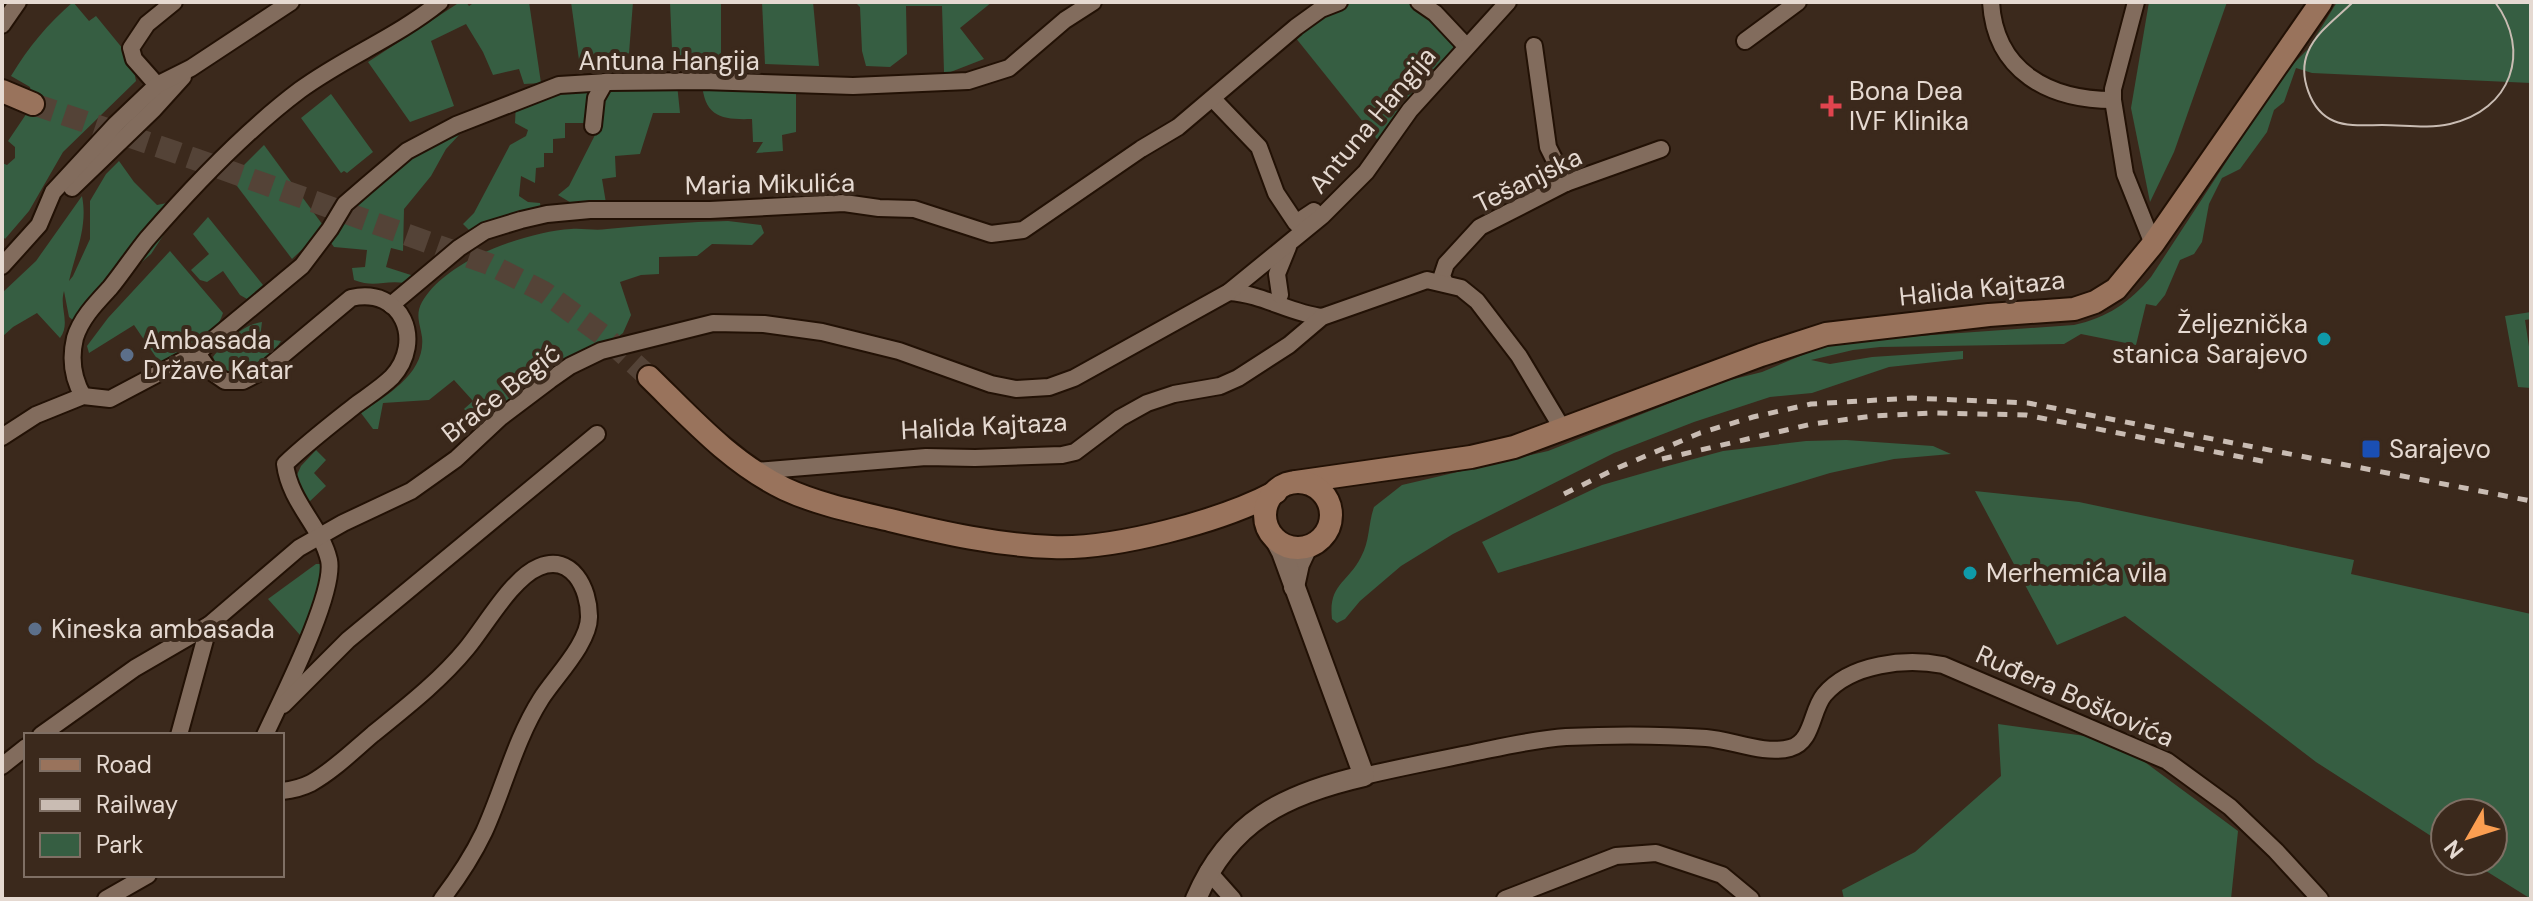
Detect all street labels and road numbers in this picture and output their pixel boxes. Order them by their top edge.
street label: Antuna Hangija [1301,40,1443,200]
street label: Antuna Hangija [578,44,760,78]
street label: Tešanjska [1469,139,1587,221]
street label: Maria Mikulića [685,166,855,202]
street label: Halida Kajtaza [1897,262,2067,314]
street label: Braće Begić [435,336,567,450]
street label: Halida Kajtaza [900,405,1068,447]
street label: Ruđera Boškovića [1971,637,2179,755]

